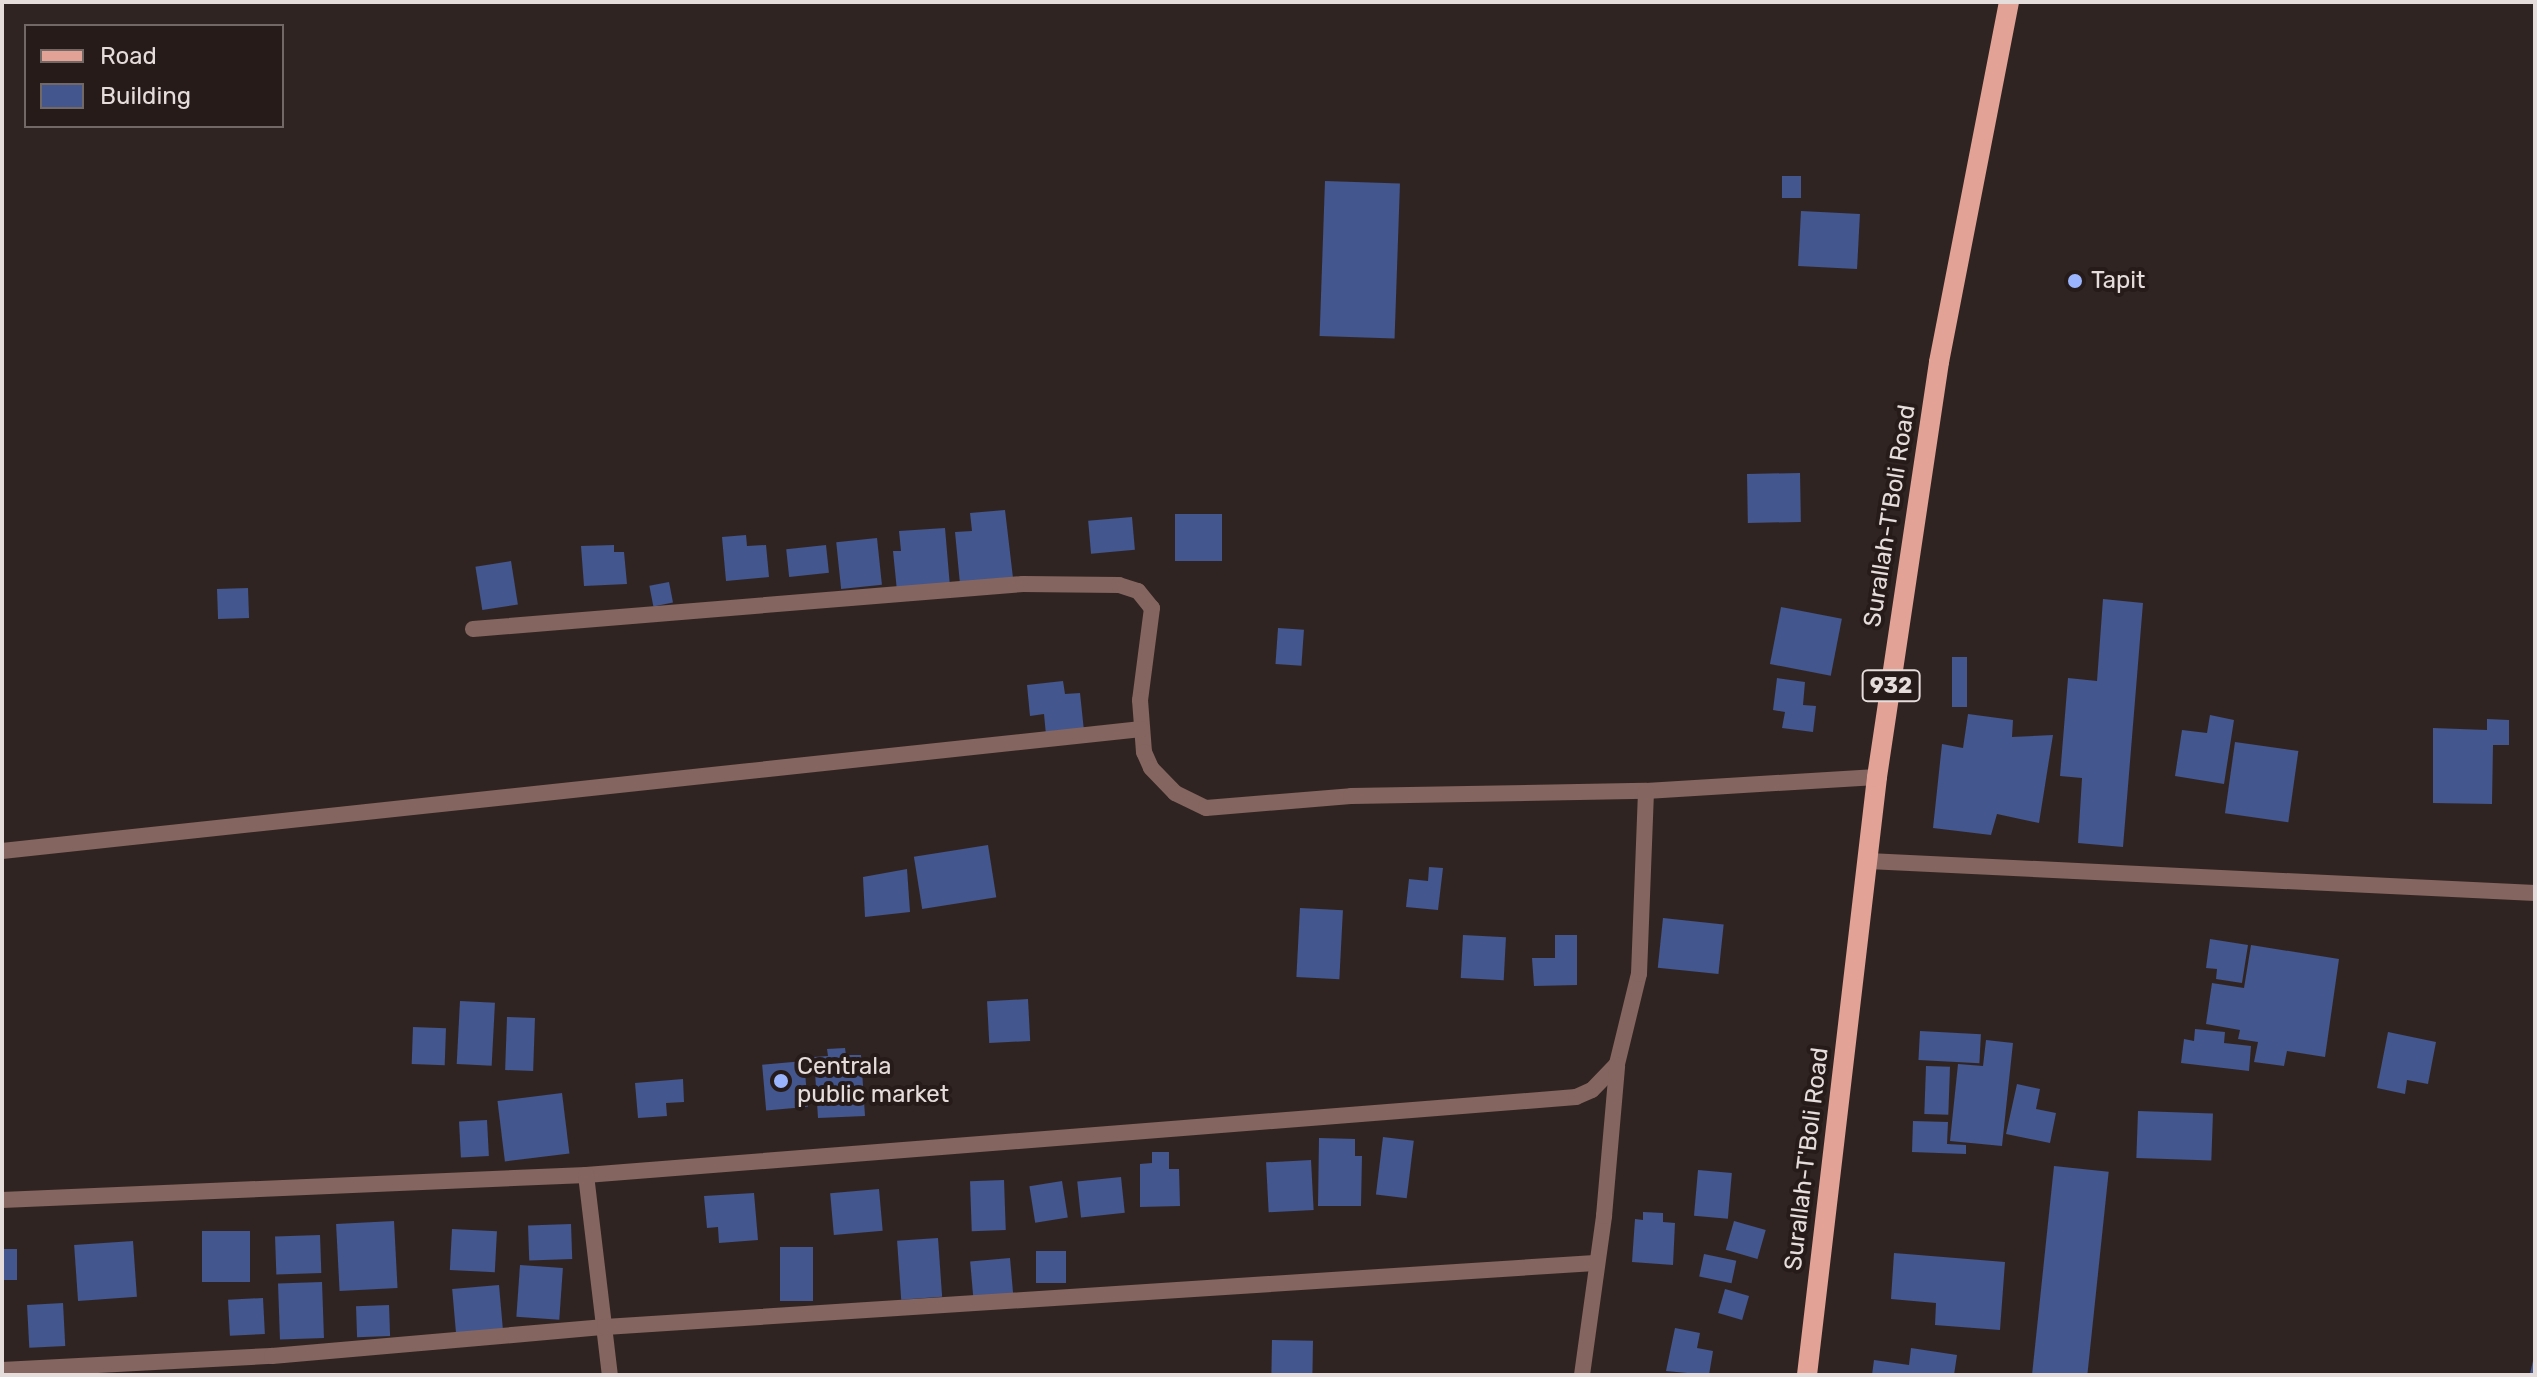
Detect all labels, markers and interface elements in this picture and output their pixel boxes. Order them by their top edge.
legend [24,24,284,128]
text: Road [100,42,157,70]
text: Building [100,82,191,110]
place label: Tapit [2091,267,2145,295]
marker: Tapit [2066,272,2084,290]
street label: Surallah-T'Boli Road [1858,403,1922,629]
road number: 932 [1861,668,1921,704]
street label: Surallah-T'Boli Road [1779,1046,1835,1272]
place label: Centrala public market [797,1053,949,1109]
marker: Centrala public market [772,1072,790,1090]

